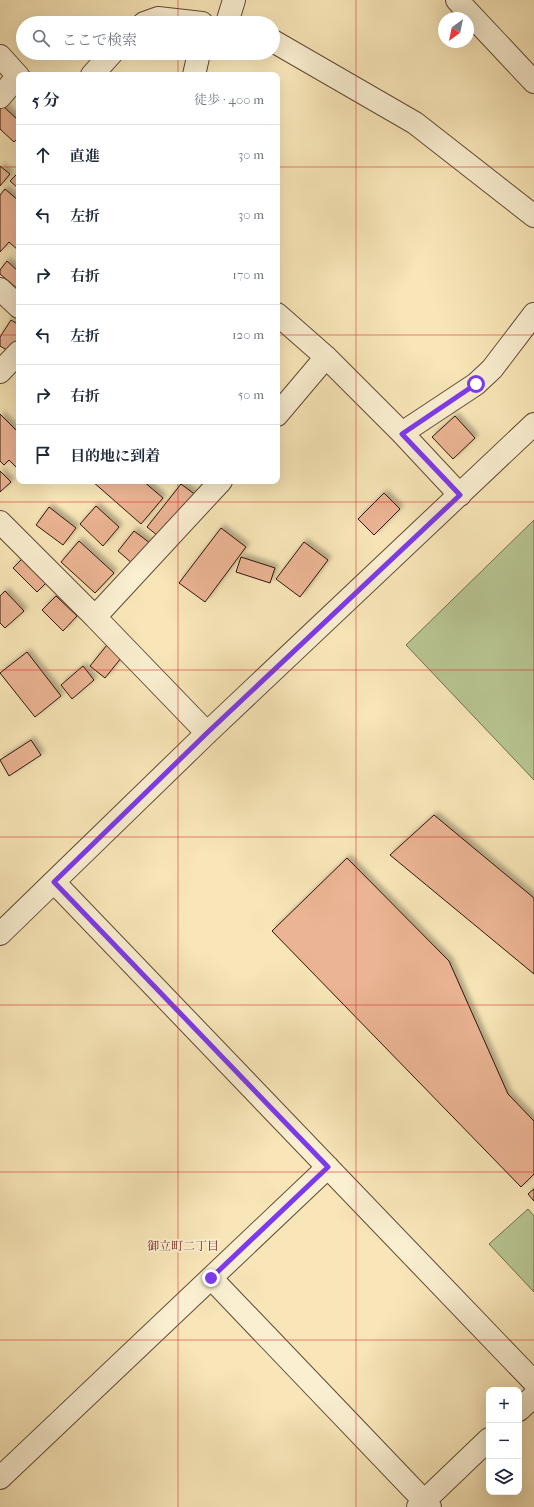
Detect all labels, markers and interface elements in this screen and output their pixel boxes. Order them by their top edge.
north arrow [438,12,474,48]
search box [16,16,280,60]
icon: search [30,27,52,49]
text: ここで検索 [62,31,137,49]
text: 5 分 [32,90,60,110]
text: 徒歩 · 400 m [194,92,264,107]
icon: ahead [32,144,54,166]
text: 直進 [70,147,100,165]
text: 30 m [238,147,264,162]
icon: left [32,204,54,226]
text: 左折 [70,207,100,225]
text: 30 m [238,207,264,222]
icon: right [32,264,54,286]
text: 右折 [70,267,100,285]
text: 170 m [232,267,264,282]
icon: left [32,324,54,346]
text: 左折 [70,327,100,345]
text: 120 m [232,327,264,342]
route start [467,375,485,393]
icon: right [32,384,54,406]
text: 右折 [70,387,100,405]
text: 50 m [238,387,264,402]
icon: arrive [32,444,54,466]
text: 目的地に到着 [70,447,160,465]
district label: 御立町二丁目 [147,1239,219,1253]
route end [202,1269,220,1287]
map controls [486,1387,522,1495]
button: + [486,1387,522,1423]
button: − [486,1423,522,1459]
button: layers [486,1459,522,1495]

